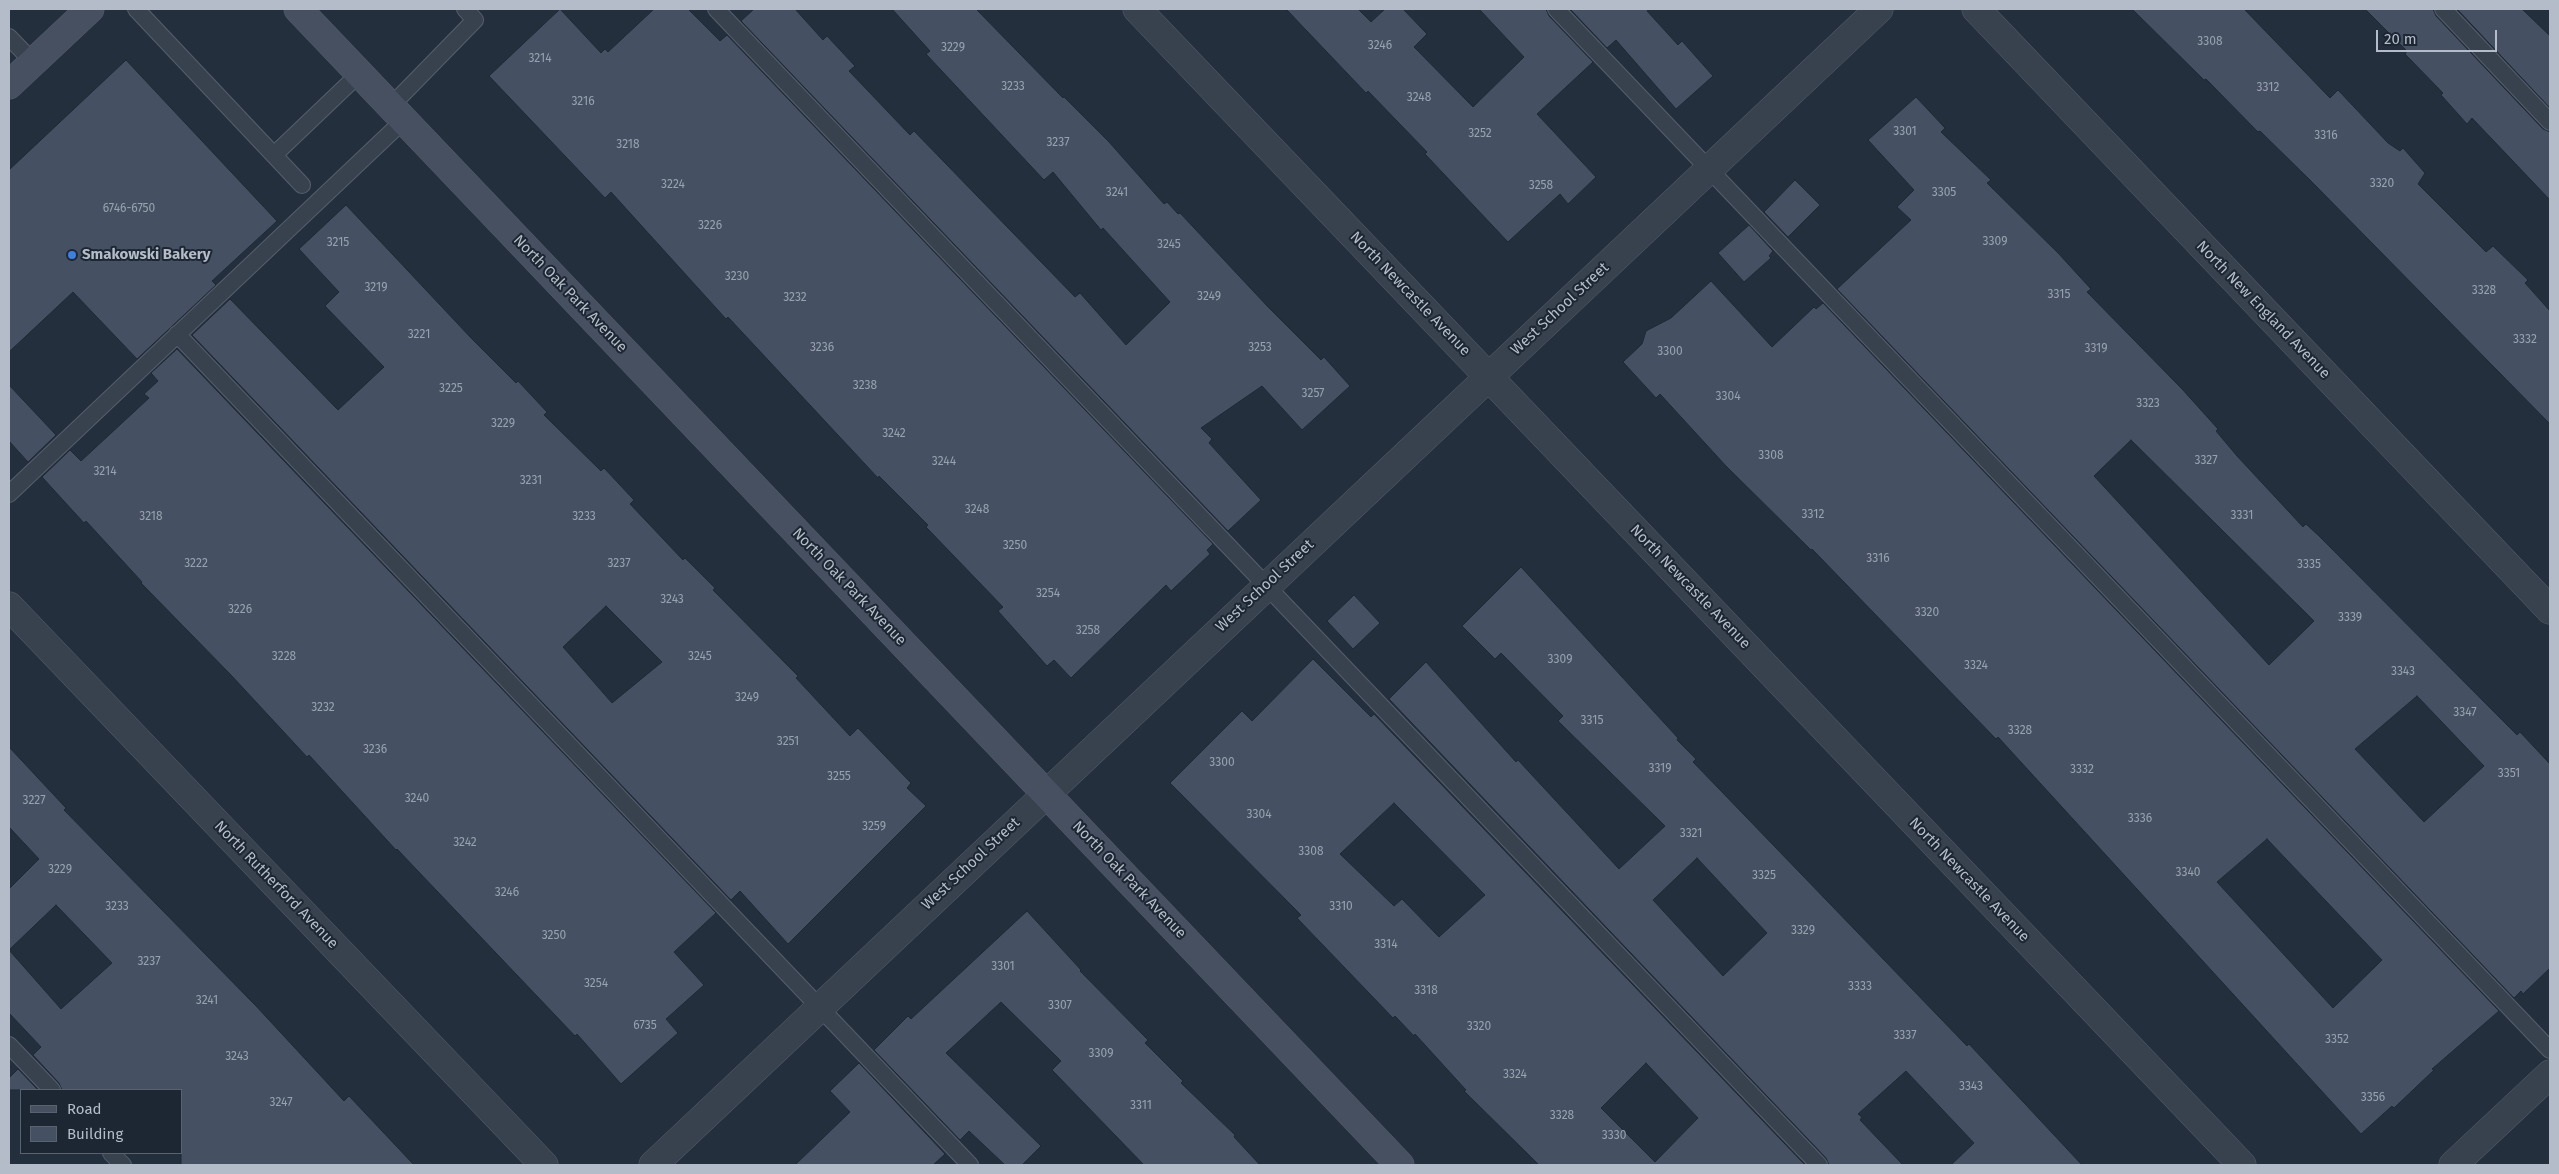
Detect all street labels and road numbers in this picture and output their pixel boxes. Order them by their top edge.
street label: North Newcastle Avenue [1346,228,1474,360]
street label: North Oak Park Avenue [509,232,631,356]
street label: North New England Avenue [2192,237,2334,383]
street label: West School Street [1507,259,1613,359]
street label: North Newcastle Avenue [1626,521,1754,653]
street label: North Oak Park Avenue [788,525,910,649]
street label: West School Street [1212,536,1318,636]
street label: West School Street [918,814,1024,914]
street label: North Newcastle Avenue [1905,814,2033,946]
street label: North Rutherford Avenue [210,817,342,953]
street label: North Oak Park Avenue [1068,818,1190,942]

